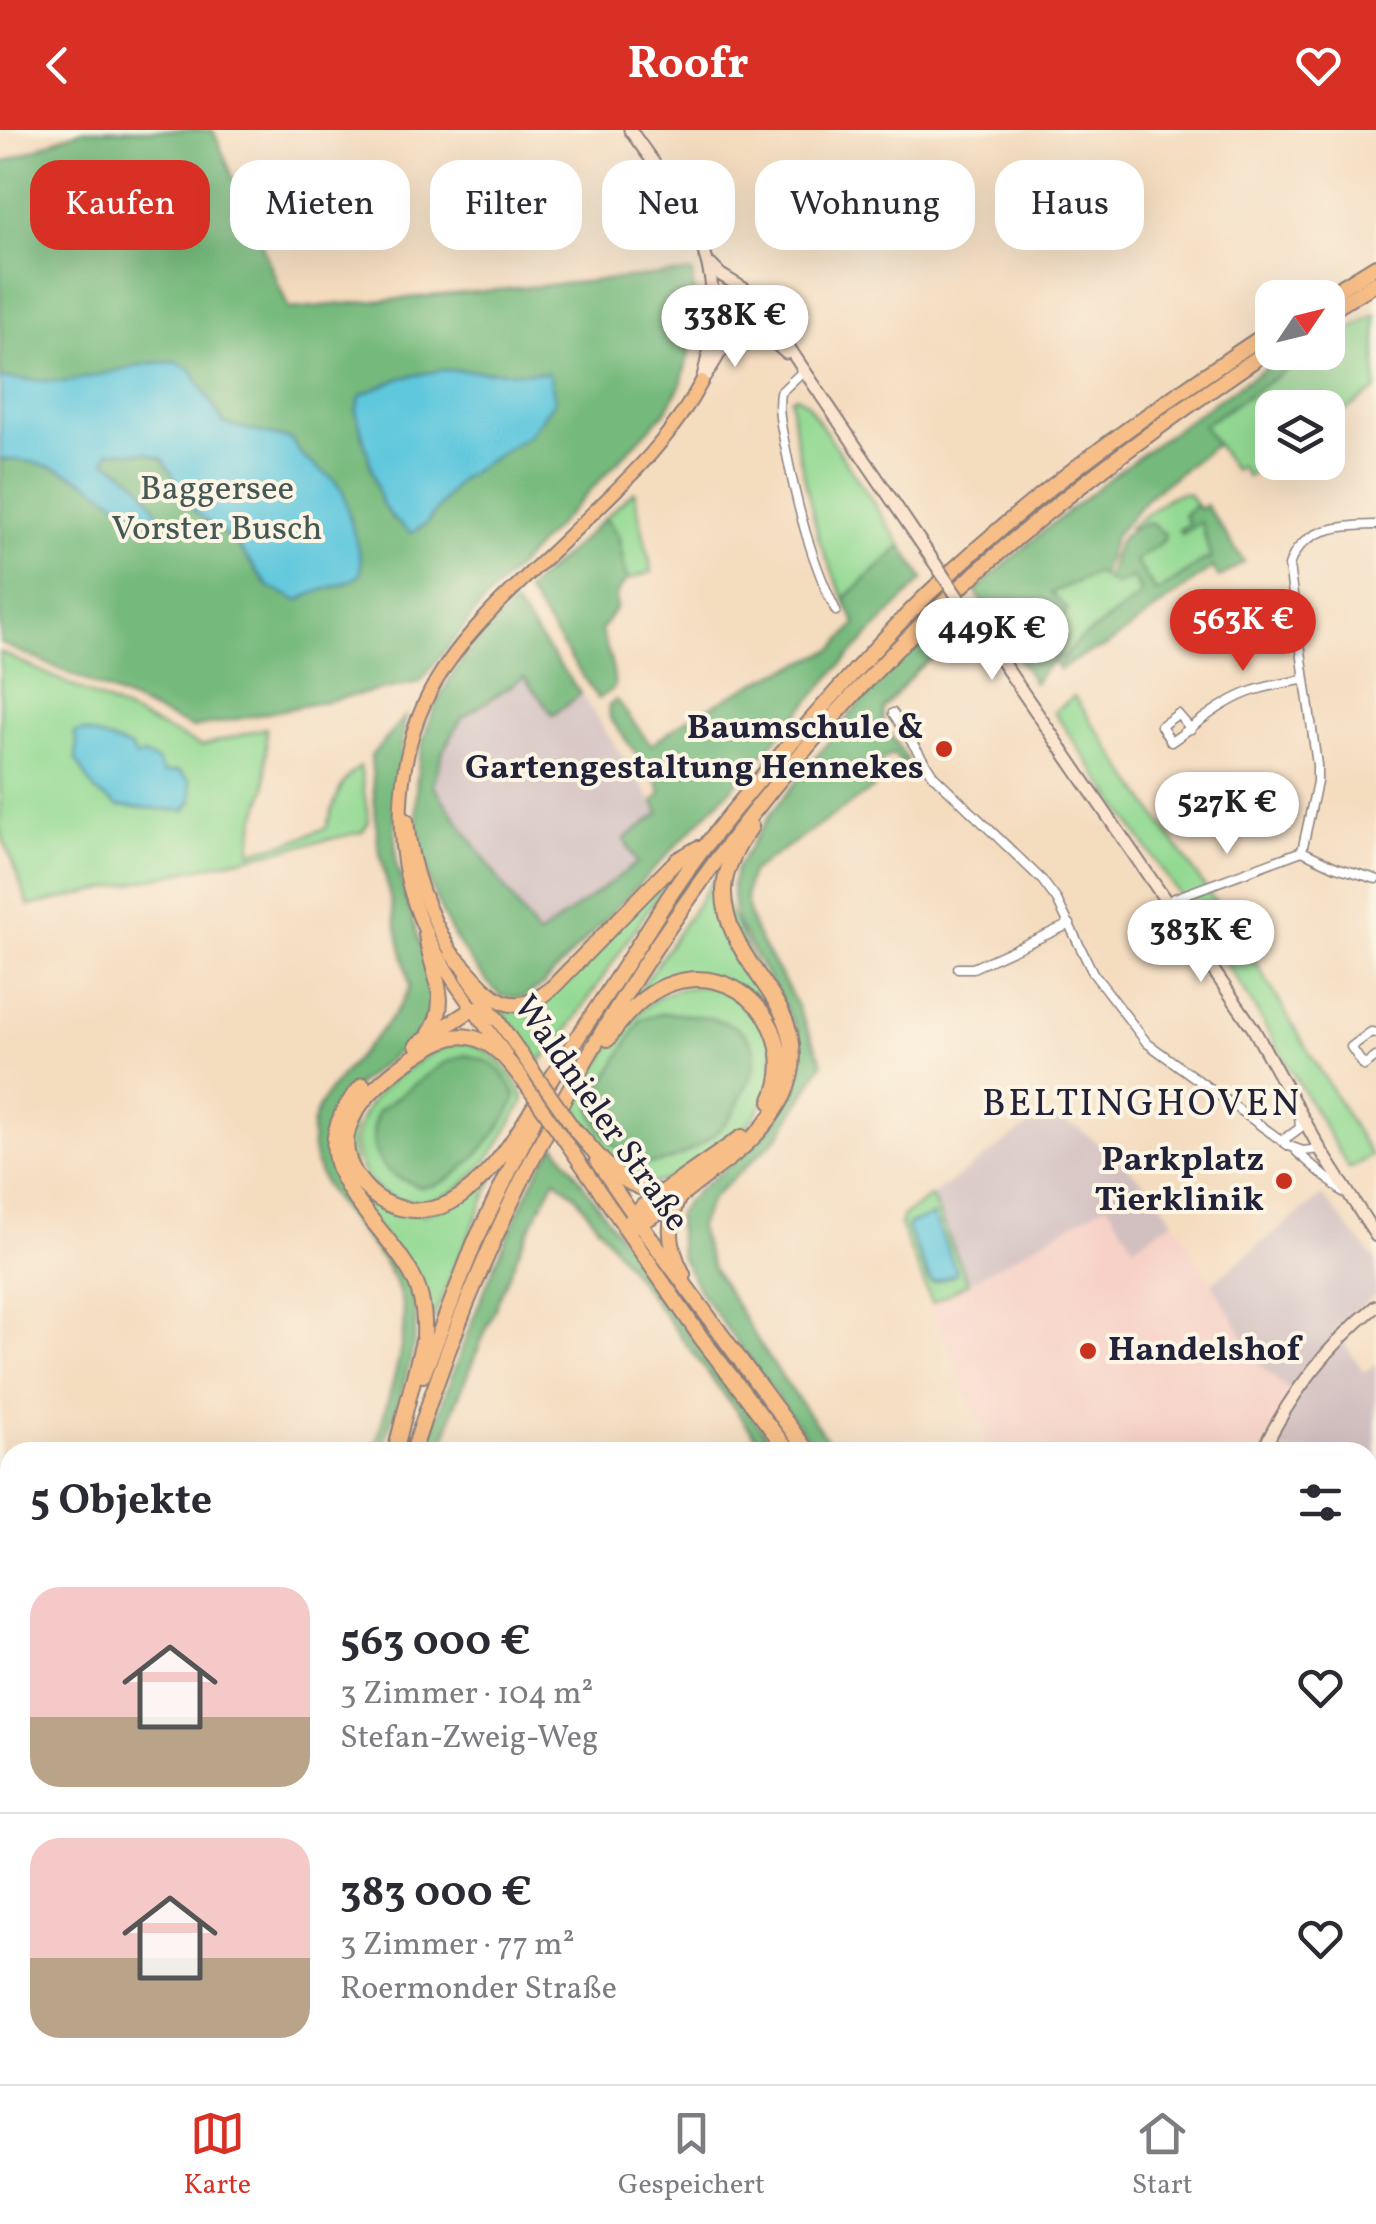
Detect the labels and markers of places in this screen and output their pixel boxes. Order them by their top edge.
pin: 338K € [654,285,816,370]
pin: 563K € [1162,589,1324,674]
pin: 449K € [911,598,1073,683]
place label: Baumschule & Gartengestaltung Hennekes [465,705,924,793]
marker: Baumschule & Gartengestaltung Hennekes [933,738,955,760]
pin: 527K € [1146,772,1308,857]
pin: 383K € [1120,900,1282,985]
place label: Parkplatz Tierklinik [1094,1137,1264,1225]
marker: Parkplatz Tierklinik [1273,1170,1295,1192]
place label: Handelshof [1108,1327,1303,1375]
marker: Handelshof [1077,1340,1099,1362]

